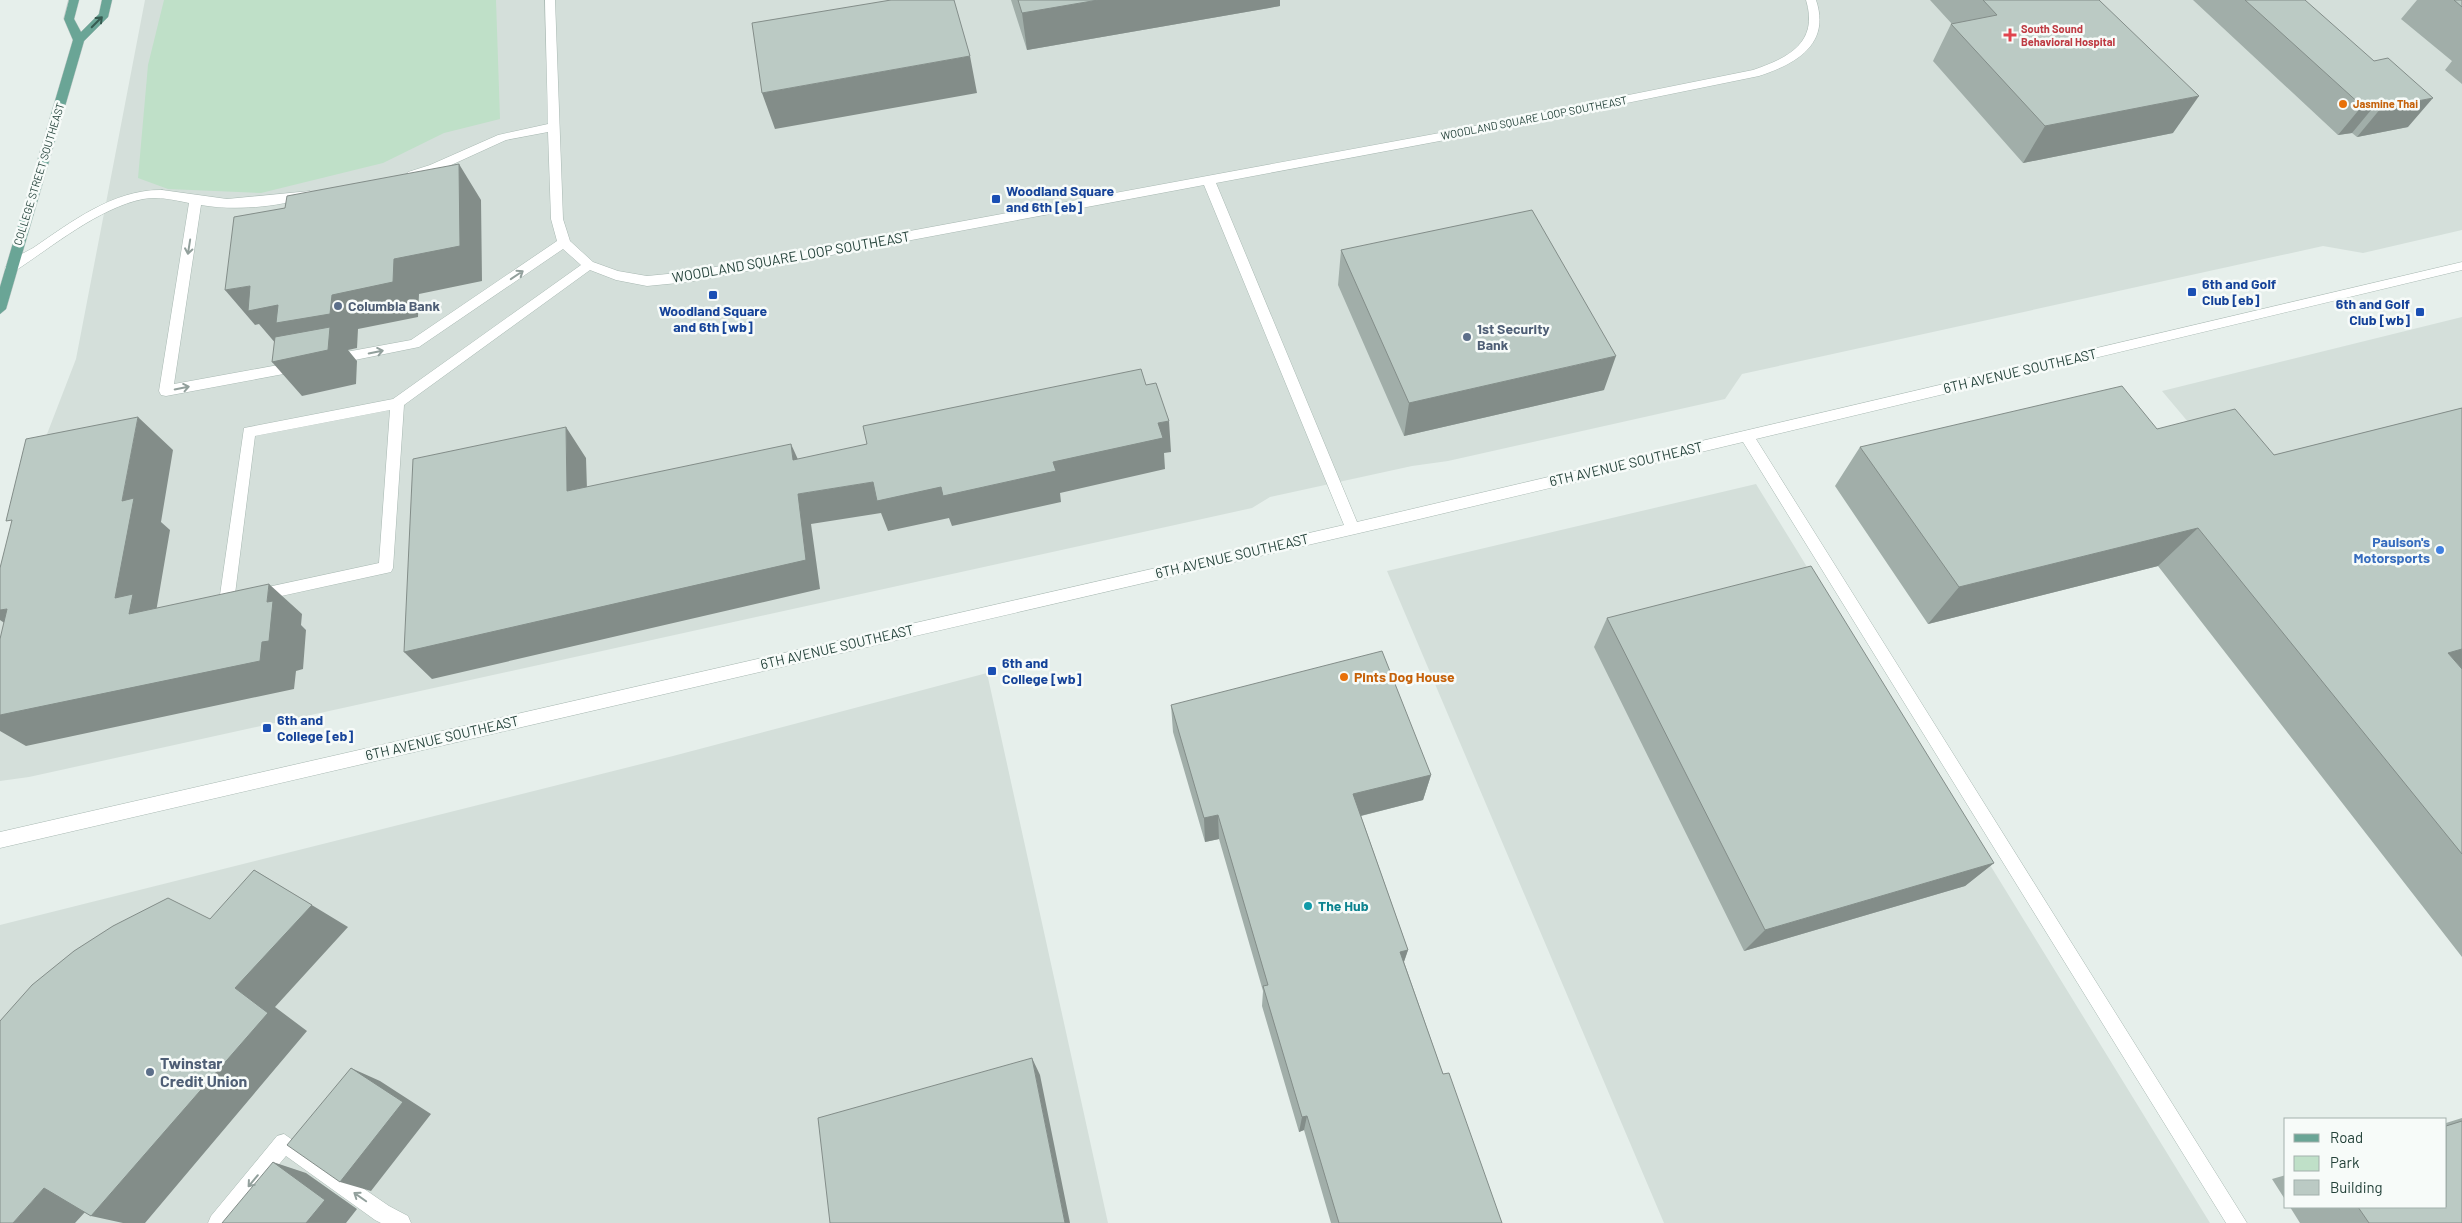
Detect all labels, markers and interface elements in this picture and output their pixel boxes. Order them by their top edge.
one-way arrow [91,16,103,28]
place label: South Sound Behavioral Hospital [2021,22,2116,48]
marker: South Sound Behavioral Hospital [2003,28,2017,42]
street label: WOODLAND SQUARE LOOP SOUTHEAST [1440,93,1628,142]
place label: Jasmine Thai [2353,97,2418,110]
marker: Jasmine Thai [2337,98,2349,110]
street label: COLLEGE STREET SOUTHEAST [11,101,66,247]
place label: Woodland Square and 6th [eb] [1006,182,1115,215]
marker: Woodland Square and 6th [eb] [990,193,1002,205]
street label: WOODLAND SQUARE LOOP SOUTHEAST [671,227,911,286]
one-way arrow [183,239,193,255]
one-way arrow [510,270,524,280]
place label: 6th and Golf Club [eb] [2202,275,2276,308]
marker: 6th and Golf Club [eb] [2186,286,2198,298]
marker: Woodland Square and 6th [wb] [707,289,719,301]
place label: 6th and Golf Club [wb] [2336,295,2410,328]
place label: Columbia Bank [348,297,440,314]
marker: Columbia Bank [332,300,344,312]
place label: Woodland Square and 6th [wb] [659,302,767,335]
marker: 6th and Golf Club [wb] [2414,306,2426,318]
place label: 1st Security Bank [1477,320,1550,353]
marker: 1st Security Bank [1461,331,1473,343]
street label: 6TH AVENUE SOUTHEAST [1942,345,2098,396]
one-way arrow [368,346,384,356]
one-way arrow [174,383,190,393]
street label: 6TH AVENUE SOUTHEAST [1548,438,1704,489]
street label: 6TH AVENUE SOUTHEAST [1154,530,1310,581]
place label: Paulson's Motorsports [2354,533,2430,566]
marker: Paulson's Motorsports [2434,544,2446,556]
street label: 6TH AVENUE SOUTHEAST [759,621,915,672]
place label: 6th and College [wb] [1002,654,1082,687]
marker: 6th and College [wb] [986,665,998,677]
place label: Pints Dog House [1354,668,1455,685]
marker: Pints Dog House [1338,671,1350,683]
place label: 6th and College [eb] [277,711,353,744]
street label: 6TH AVENUE SOUTHEAST [364,712,520,763]
marker: 6th and College [eb] [261,722,273,734]
place label: The Hub [1318,897,1369,914]
marker: The Hub [1302,900,1314,912]
place label: Twinstar Credit Union [160,1053,247,1090]
marker: Twinstar Credit Union [144,1066,156,1078]
legend [2284,1118,2447,1208]
text: Road [2330,1128,2363,1146]
text: Park [2330,1153,2360,1171]
one-way arrow [248,1174,259,1187]
text: Building [2330,1178,2383,1196]
one-way arrow [353,1192,367,1202]

